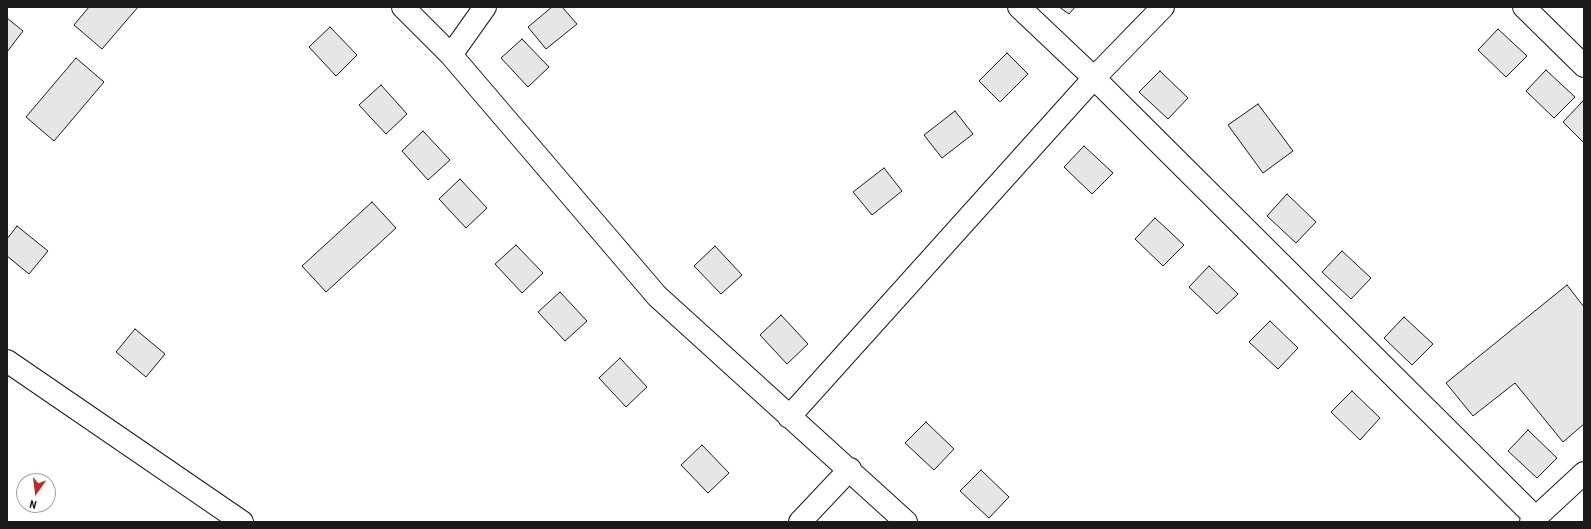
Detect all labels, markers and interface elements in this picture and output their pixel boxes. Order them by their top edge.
north arrow [16,473,56,513]
text: N [28,497,38,511]

